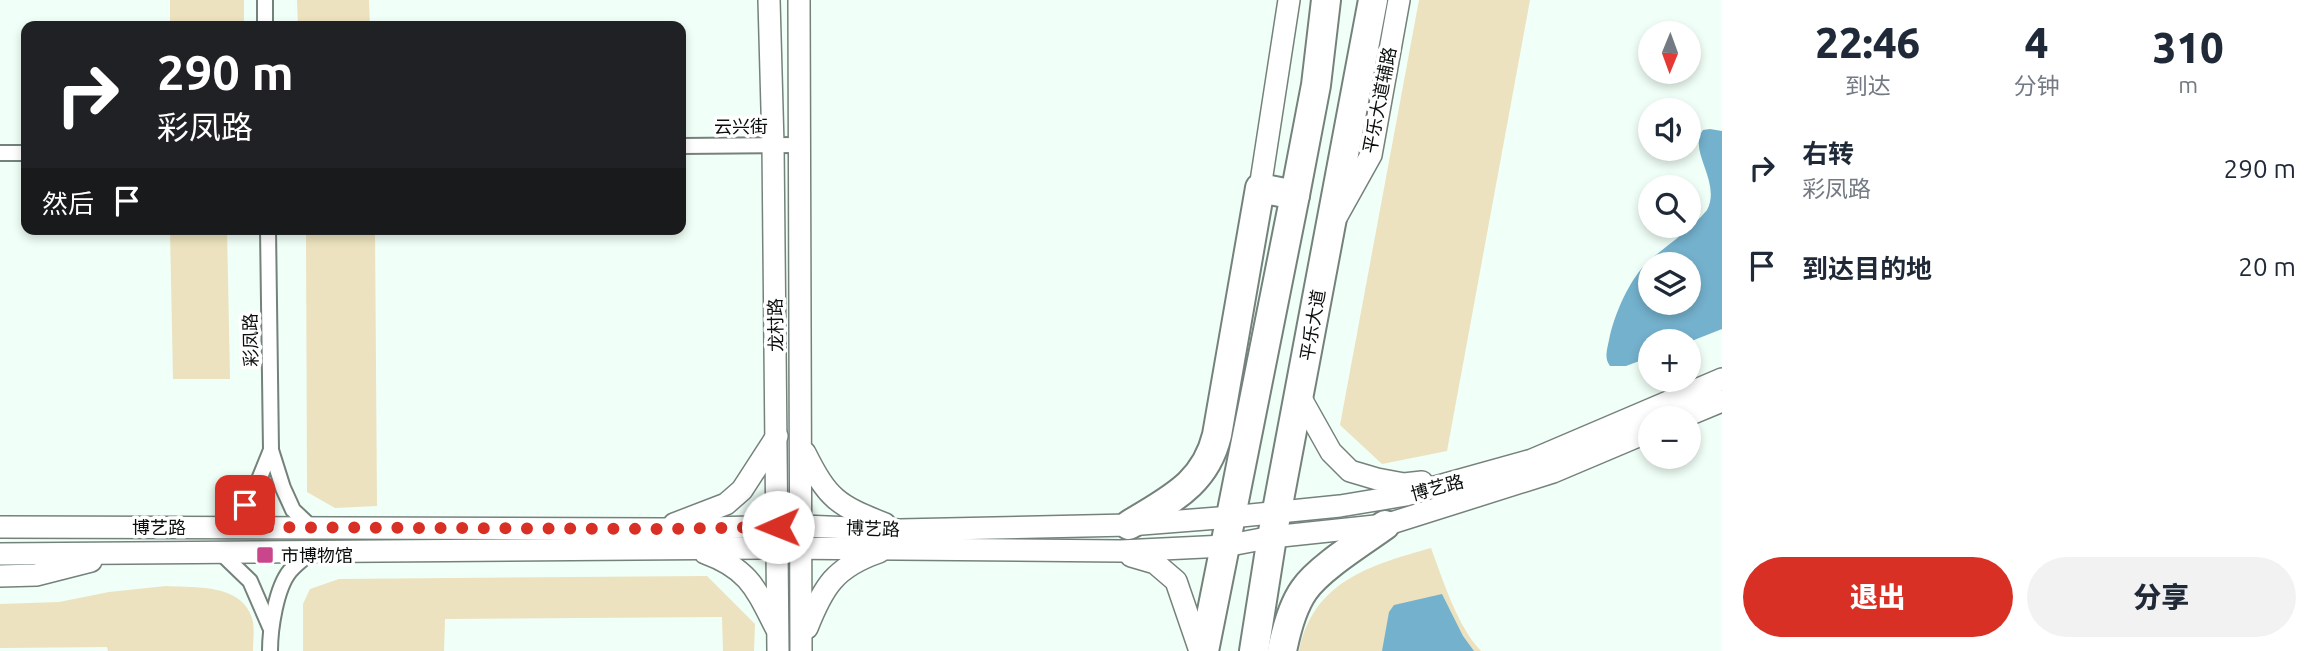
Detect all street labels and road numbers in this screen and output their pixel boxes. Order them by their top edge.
street label: 平乐大道辅路 [1359,45,1399,155]
street label: 云兴街 [714,116,768,136]
street label: 平乐大道 [1296,288,1328,362]
street label: 龙村路 [765,298,785,352]
street label: 彩凤路 [240,313,260,367]
street label: 博艺路 [1408,470,1466,504]
street label: 博艺路 [132,517,186,537]
street label: 博艺路 [846,517,900,539]

